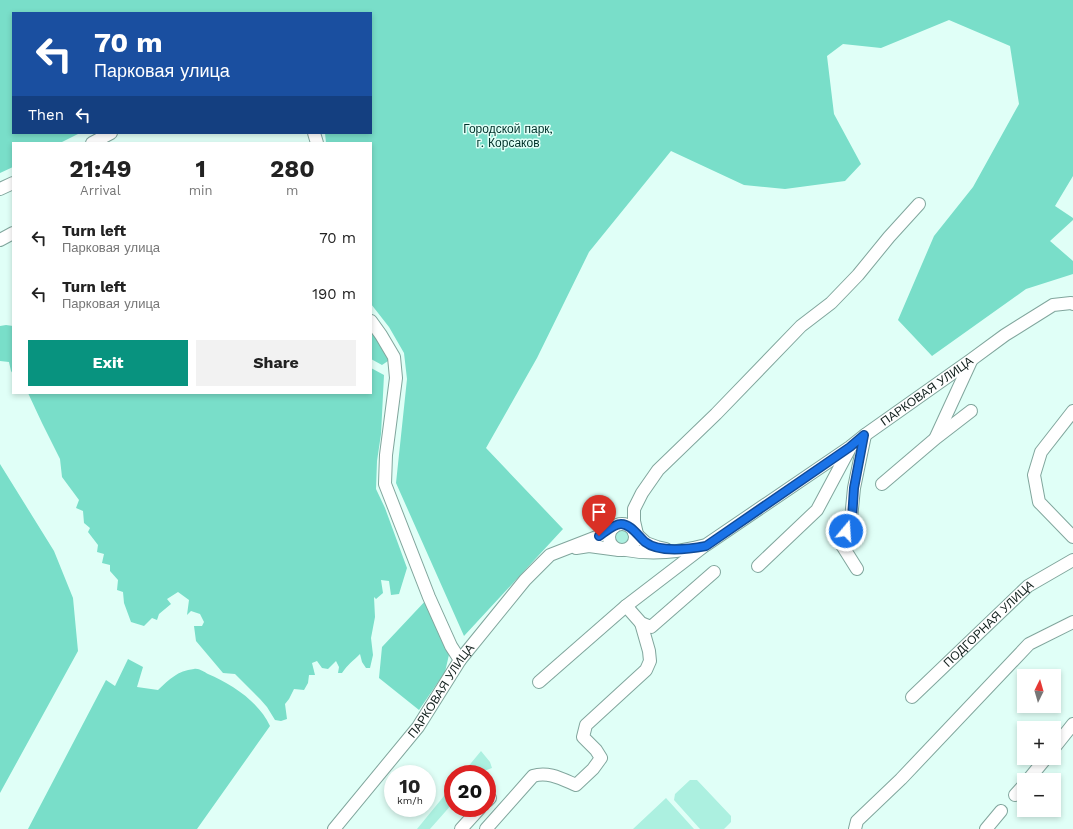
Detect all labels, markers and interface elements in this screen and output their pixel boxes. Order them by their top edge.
text: 70 m [94,26,163,59]
icon: left [28,28,80,80]
text: Парковая улица [94,60,230,81]
icon: left [72,104,94,126]
text: Then [28,106,64,124]
park label: Городской парк, г. Корсаков [463,122,553,150]
text: 21:49 [69,155,131,183]
text: 1 [195,155,206,183]
text: 280 [270,155,315,183]
text: Arrival [80,183,121,198]
text: min [189,183,213,198]
text: m [286,183,298,198]
text: Turn left [62,222,126,240]
icon: left [28,227,50,249]
text: 70 m [319,229,356,247]
text: Парковая улица [62,240,160,255]
text: Turn left [62,278,126,296]
icon: left [28,283,50,305]
text: 190 m [312,285,356,303]
text: Парковая улица [62,296,160,311]
button: Exit [28,340,188,386]
button: Share [196,340,356,386]
street label: ПАРКОВАЯ УЛИЦА [878,354,976,429]
pin [582,495,616,536]
icon: arrive [588,501,610,523]
position arrow [825,510,867,552]
street label: ПОДГОРНАЯ УЛИЦА [941,577,1036,670]
street label: ПАРКОВАЯ УЛИЦА [405,641,477,741]
north arrow [1017,669,1061,713]
map controls [1017,669,1061,817]
button: + [1017,721,1061,765]
speed limit sign: 20 [444,765,496,817]
button: − [1017,773,1061,817]
text: 10 [399,774,421,798]
text: km/h [397,795,423,806]

